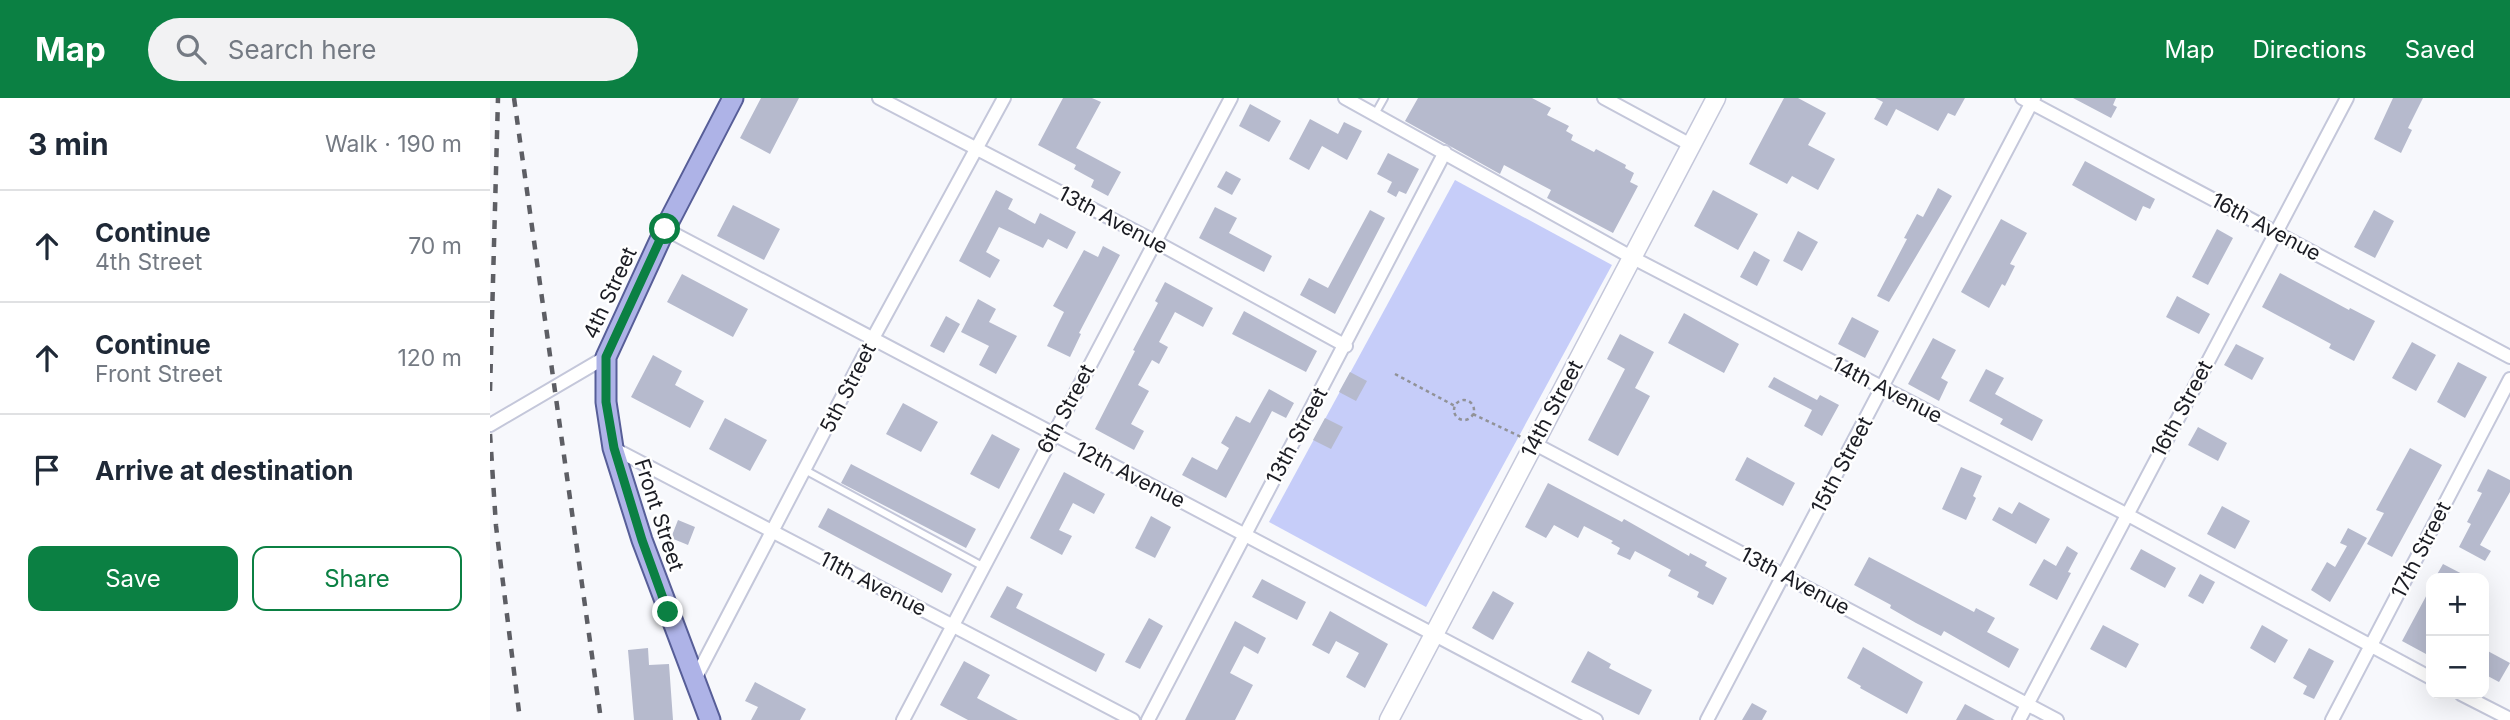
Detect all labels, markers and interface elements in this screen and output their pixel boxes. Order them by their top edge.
search box [148,18,638,81]
text: Map [35,29,106,69]
icon: search [172,30,210,68]
text: Search here [228,34,376,65]
text: Map [2165,35,2214,64]
text: Directions [2252,35,2367,64]
text: Saved [2405,35,2475,64]
text: 3 min [28,126,109,162]
text: Walk · 190 m [325,130,462,158]
street label: 13th Avenue [1054,180,1172,259]
street label: 16th Avenue [2207,187,2325,266]
route start [649,213,680,244]
text: Continue [95,217,211,248]
icon: ahead [28,227,66,265]
text: 70 m [408,232,462,260]
street label: 4th Street [578,243,642,342]
text: 4th Street [95,248,202,276]
text: Continue [95,329,211,360]
icon: ahead [28,339,66,377]
street label: 5th Street [814,339,881,437]
text: 120 m [397,344,462,372]
street label: 14th Avenue [1828,351,1947,428]
street label: 14th Street [1516,356,1588,462]
street label: 16th Street [2146,356,2218,461]
text: Front Street [95,360,222,388]
street label: 6th Street [1032,360,1100,458]
street label: 13th Street [1261,383,1333,488]
street label: 15th Street [1806,412,1877,517]
street label: 12th Avenue [1071,436,1190,513]
icon: arrive [28,451,66,489]
text: Arrive at destination [95,455,354,486]
street label: Front Street [630,456,689,574]
street label: 17th Street [2386,497,2456,602]
street label: 13th Avenue [1736,541,1854,620]
button: Save [28,546,238,611]
button: Share [252,546,462,611]
street label: 11th Avenue [816,546,931,621]
map controls [2426,573,2489,699]
button: + [2426,573,2489,636]
route end [652,596,683,627]
button: − [2426,636,2489,699]

